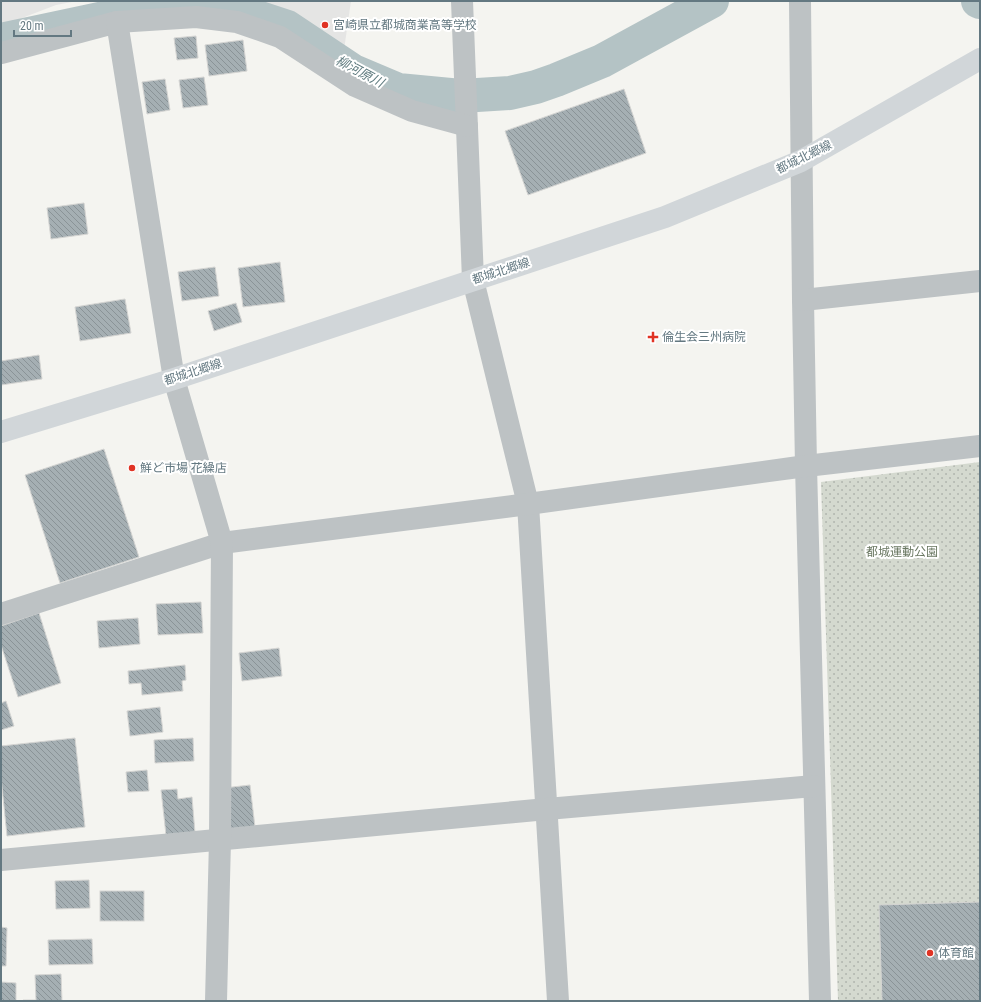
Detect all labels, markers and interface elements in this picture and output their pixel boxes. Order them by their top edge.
scale bar [14,12,71,38]
place label: 宮崎県立都城商業高等学校 [333,18,477,32]
text: 20 m [20,19,44,33]
marker: 宮崎県立都城商業高等学校 [320,20,330,30]
water label: 柳河原川 [333,53,388,91]
street label: 都城北郷線 [774,138,834,176]
street label: 都城北郷線 [470,255,532,287]
place label: 倫生会三州病院 [662,330,746,344]
marker: 倫生会三州病院 [647,331,659,343]
street label: 都城北郷線 [162,356,224,388]
place label: 鮮ど市場 花繰店 [140,461,227,475]
marker: 鮮ど市場 花繰店 [127,463,137,473]
park label: 都城運動公園 [866,545,938,559]
place label: 体育館 [938,946,974,960]
marker: 体育館 [925,948,935,958]

